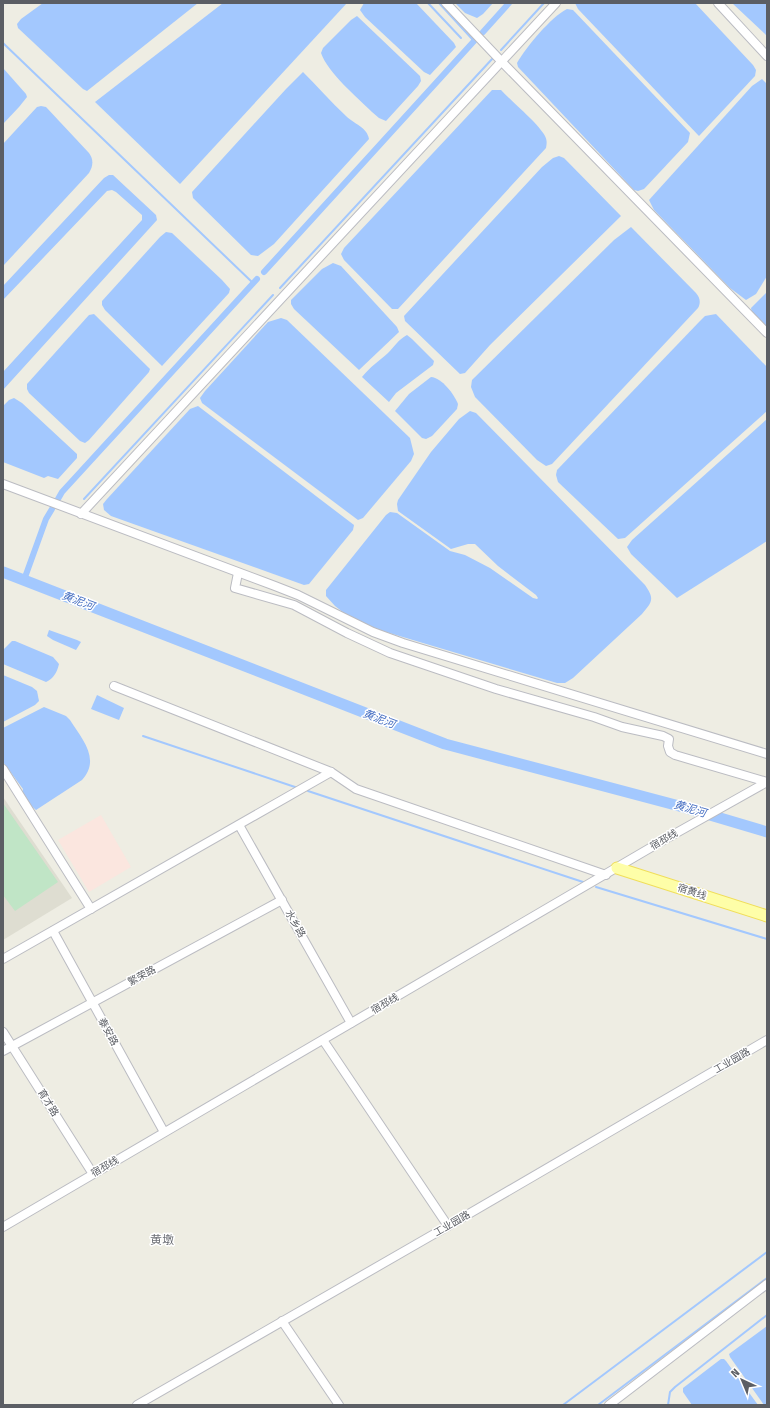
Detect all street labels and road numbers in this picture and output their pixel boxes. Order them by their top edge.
street label: 宿邳线 [648,827,680,853]
street label: 宿黄线 [676,882,708,902]
street label: 水乡路 [282,908,308,940]
street label: 繁荣路 [126,964,158,988]
street label: 宿邳线 [369,991,401,1017]
street label: 泰安路 [95,1016,121,1048]
street label: 工业园路 [712,1046,752,1076]
street label: 育才路 [35,1087,61,1119]
street label: 宿邳线 [89,1154,121,1180]
street label: 工业园路 [432,1209,472,1239]

